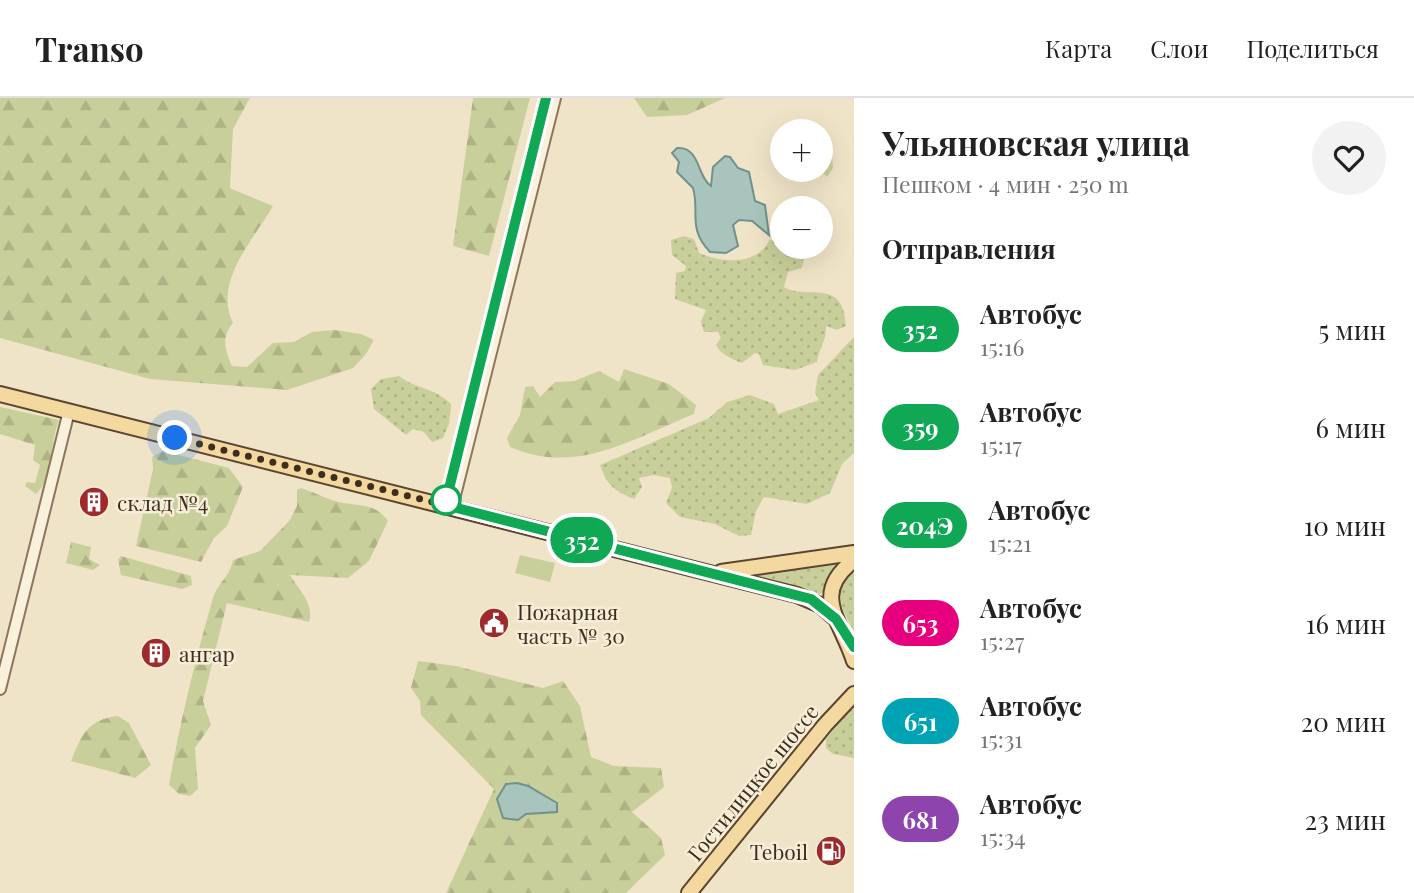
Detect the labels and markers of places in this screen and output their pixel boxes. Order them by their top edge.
building icon: склад №4 [77,485,111,519]
unlabelled marker [431,485,461,515]
place label: склад №4 [117,488,208,516]
place label: Пожарная часть № 30 [517,597,625,649]
public building icon: Пожарная часть № 30 [477,606,511,640]
building icon: ангар [139,636,173,670]
place label: ангар [179,639,235,667]
fuel station icon: Teboil [814,834,848,868]
place label: Teboil [750,837,808,865]

